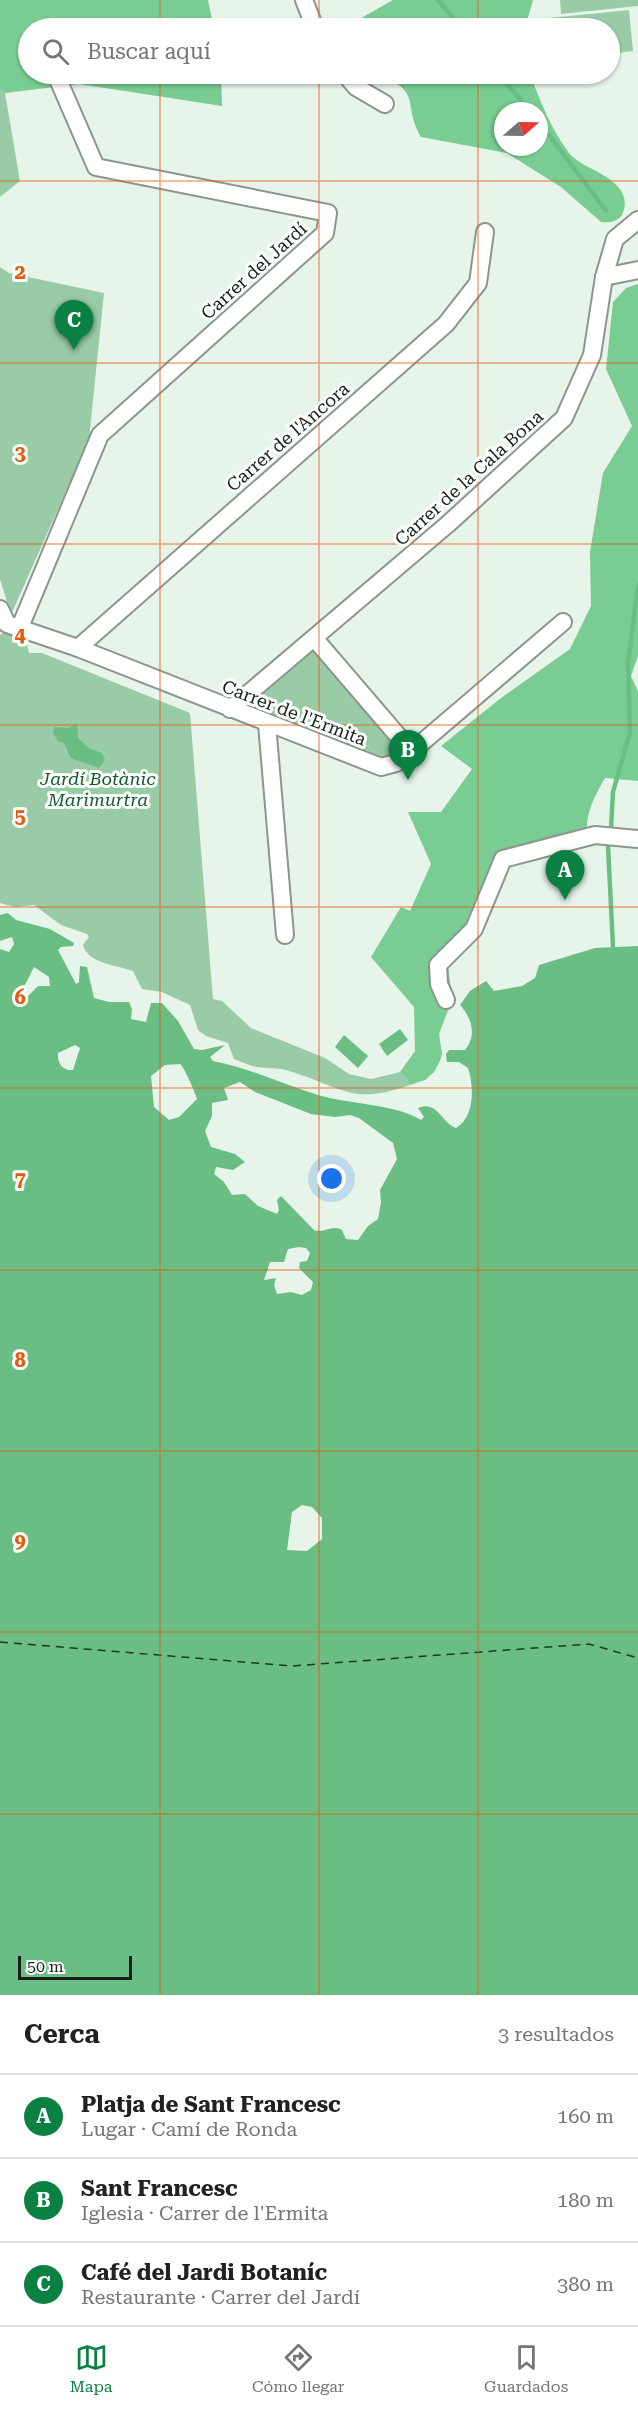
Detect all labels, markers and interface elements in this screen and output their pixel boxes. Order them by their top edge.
search box [18,18,620,84]
icon: search [39,35,72,68]
text: Buscar aquí [87,39,211,64]
north arrow [494,102,548,156]
street label: Carrer del Jardí [197,218,311,323]
text: 2 [14,260,26,284]
pin: C [54,300,94,350]
street label: Carrer de l'Ancora [222,378,353,496]
street label: Carrer de la Cala Bona [390,405,547,550]
text: 3 [14,441,26,465]
text: 4 [14,623,26,647]
street label: Carrer de l'Ermita [219,675,369,750]
pin: B [388,730,428,780]
park label: Jardí Botànic Marimurtra [39,768,156,810]
text: 5 [14,804,26,828]
pin: A [546,850,584,900]
text: 6 [14,985,26,1009]
your location [317,1164,346,1193]
text: 7 [14,1167,26,1191]
text: 8 [14,1348,26,1372]
text: 9 [14,1529,26,1553]
scale bar [18,1953,132,1980]
text: 50 m [27,1957,64,1976]
text: Cerca [24,2019,100,2049]
text: 3 resultados [498,2022,614,2046]
text: Platja de Sant Francesc [81,2092,341,2117]
text: A [36,2104,51,2128]
text: 160 m [557,2104,614,2128]
text: Lugar · Camí de Ronda [81,2117,297,2141]
text: Sant Francesc [81,2176,238,2201]
text: B [36,2188,51,2212]
text: 180 m [557,2188,614,2212]
text: Iglesia · Carrer de l'Ermita [81,2201,328,2225]
text: Café del Jardi Botaníc [81,2260,327,2285]
text: C [37,2272,51,2296]
text: 380 m [557,2272,614,2296]
text: Restaurante · Carrer del Jardí [81,2285,360,2309]
tab: Mapa [70,2341,112,2396]
tab: Cómo llegar [252,2341,344,2396]
tab: Guardados [484,2341,568,2396]

